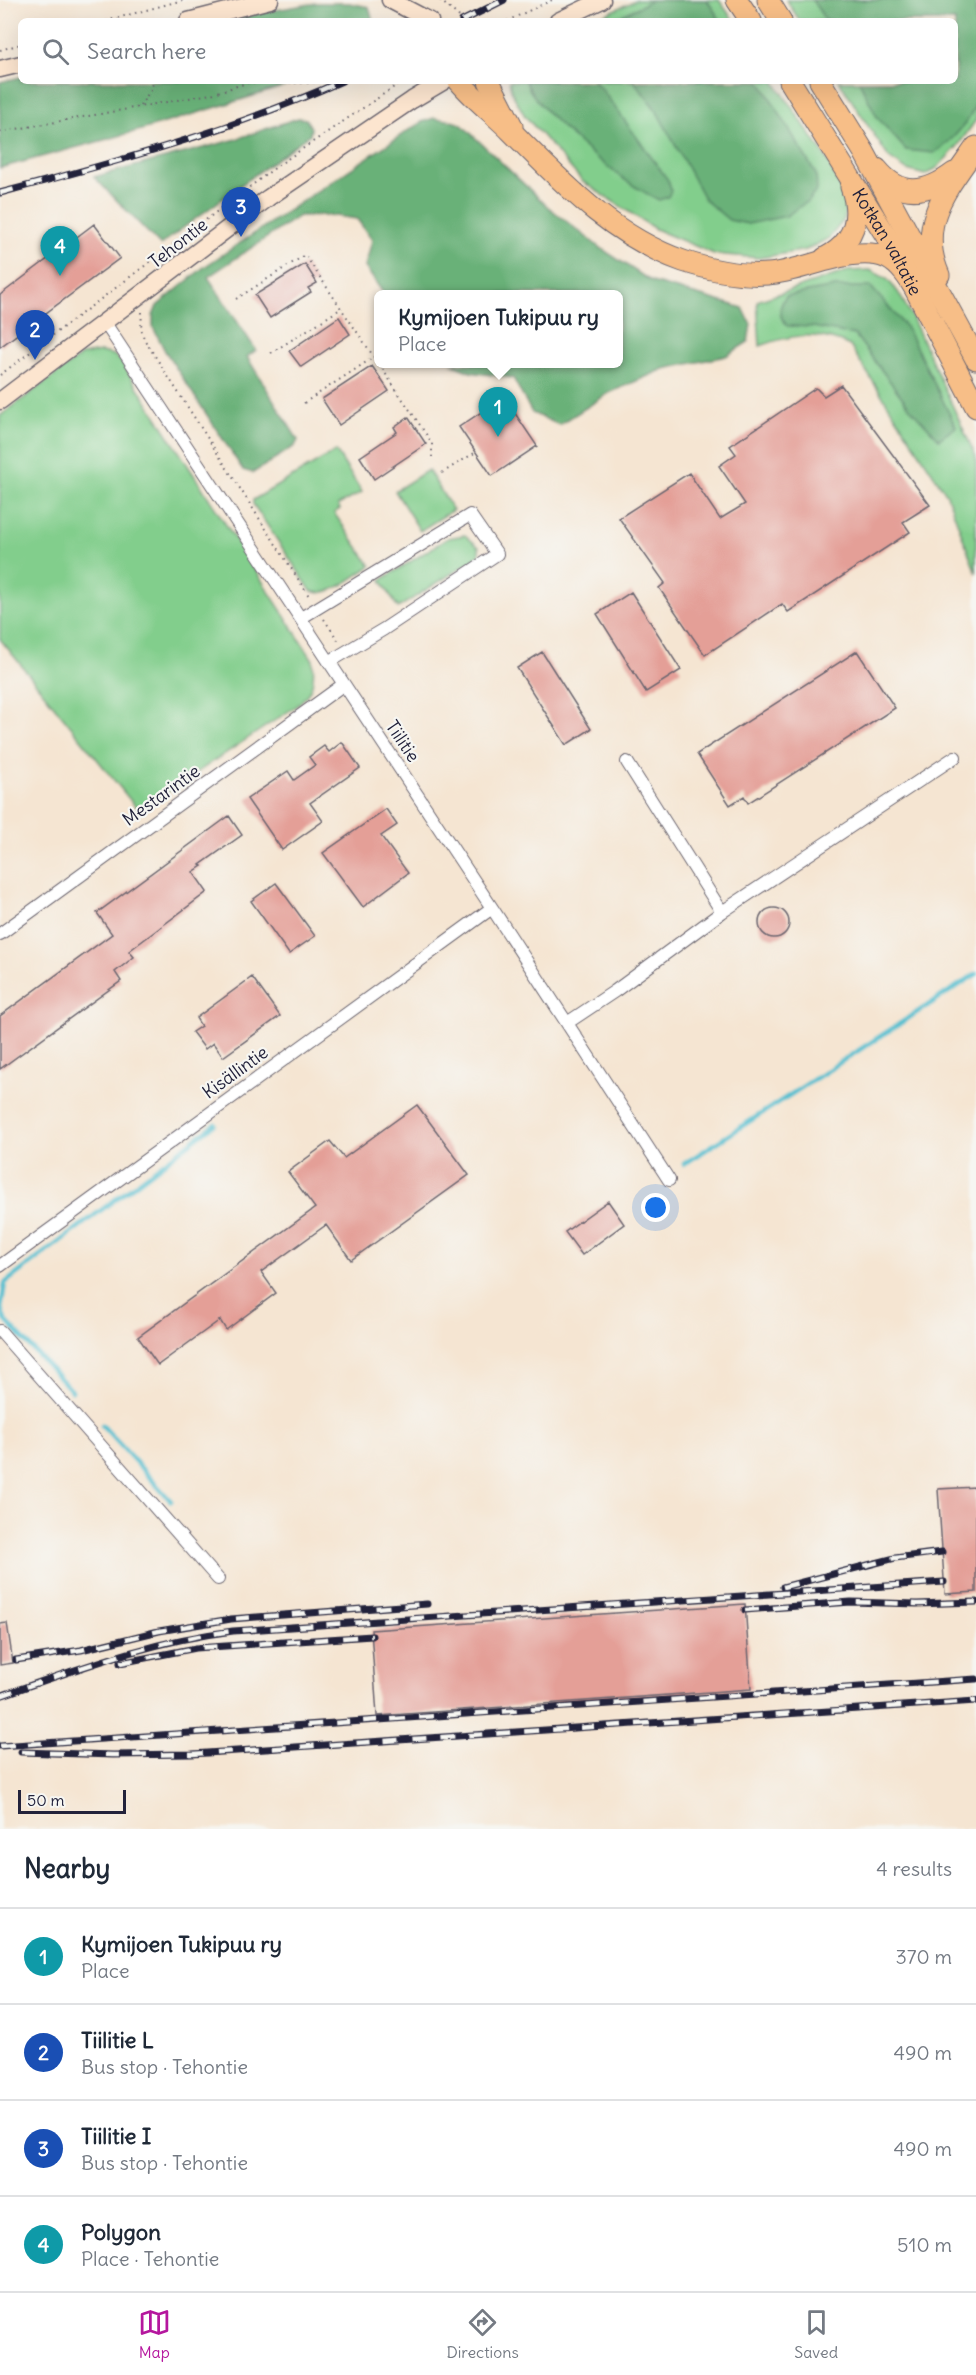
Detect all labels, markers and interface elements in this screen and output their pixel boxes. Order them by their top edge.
search box [18,18,958,84]
icon: search [39,35,72,68]
text: Search here [87,37,206,65]
street label: Kotkan valtatie [848,184,928,299]
pin: 3 [222,188,260,237]
street label: Tehontie [144,213,212,273]
pin: 4 [40,226,80,276]
popup [374,290,623,368]
text: Kymijoen Tukipuu ry [398,303,599,331]
pin: 2 [15,310,54,360]
text: Place [398,331,446,356]
pin: 1 [478,388,518,437]
street label: Tiilitie [381,716,425,766]
street label: Mestarintie [118,759,204,831]
street label: Kisällintie [198,1040,272,1104]
your location [641,1193,670,1222]
scale bar [18,1787,126,1814]
text: 50 m [27,1790,65,1810]
text: Nearby [24,1852,110,1885]
text: 4 results [876,1856,952,1881]
text: Kymijoen Tukipuu ry [81,1930,282,1958]
text: 1 [40,1944,47,1969]
text: 370 m [895,1944,952,1969]
text: Place [81,1958,129,1983]
text: Tiilitie L [81,2026,154,2054]
text: 2 [38,2040,49,2065]
text: 490 m [893,2040,952,2065]
text: Bus stop · Tehontie [81,2054,248,2079]
text: Tiilitie I [81,2122,151,2150]
text: 3 [38,2136,49,2161]
text: 490 m [893,2136,952,2161]
text: Bus stop · Tehontie [81,2150,248,2175]
text: Polygon [81,2218,161,2246]
text: 4 [38,2232,49,2257]
text: 510 m [897,2232,952,2257]
text: Place · Tehontie [81,2246,219,2271]
tab: Map [138,2306,171,2362]
tab: Directions [446,2306,519,2362]
tab: Saved [794,2306,838,2362]

